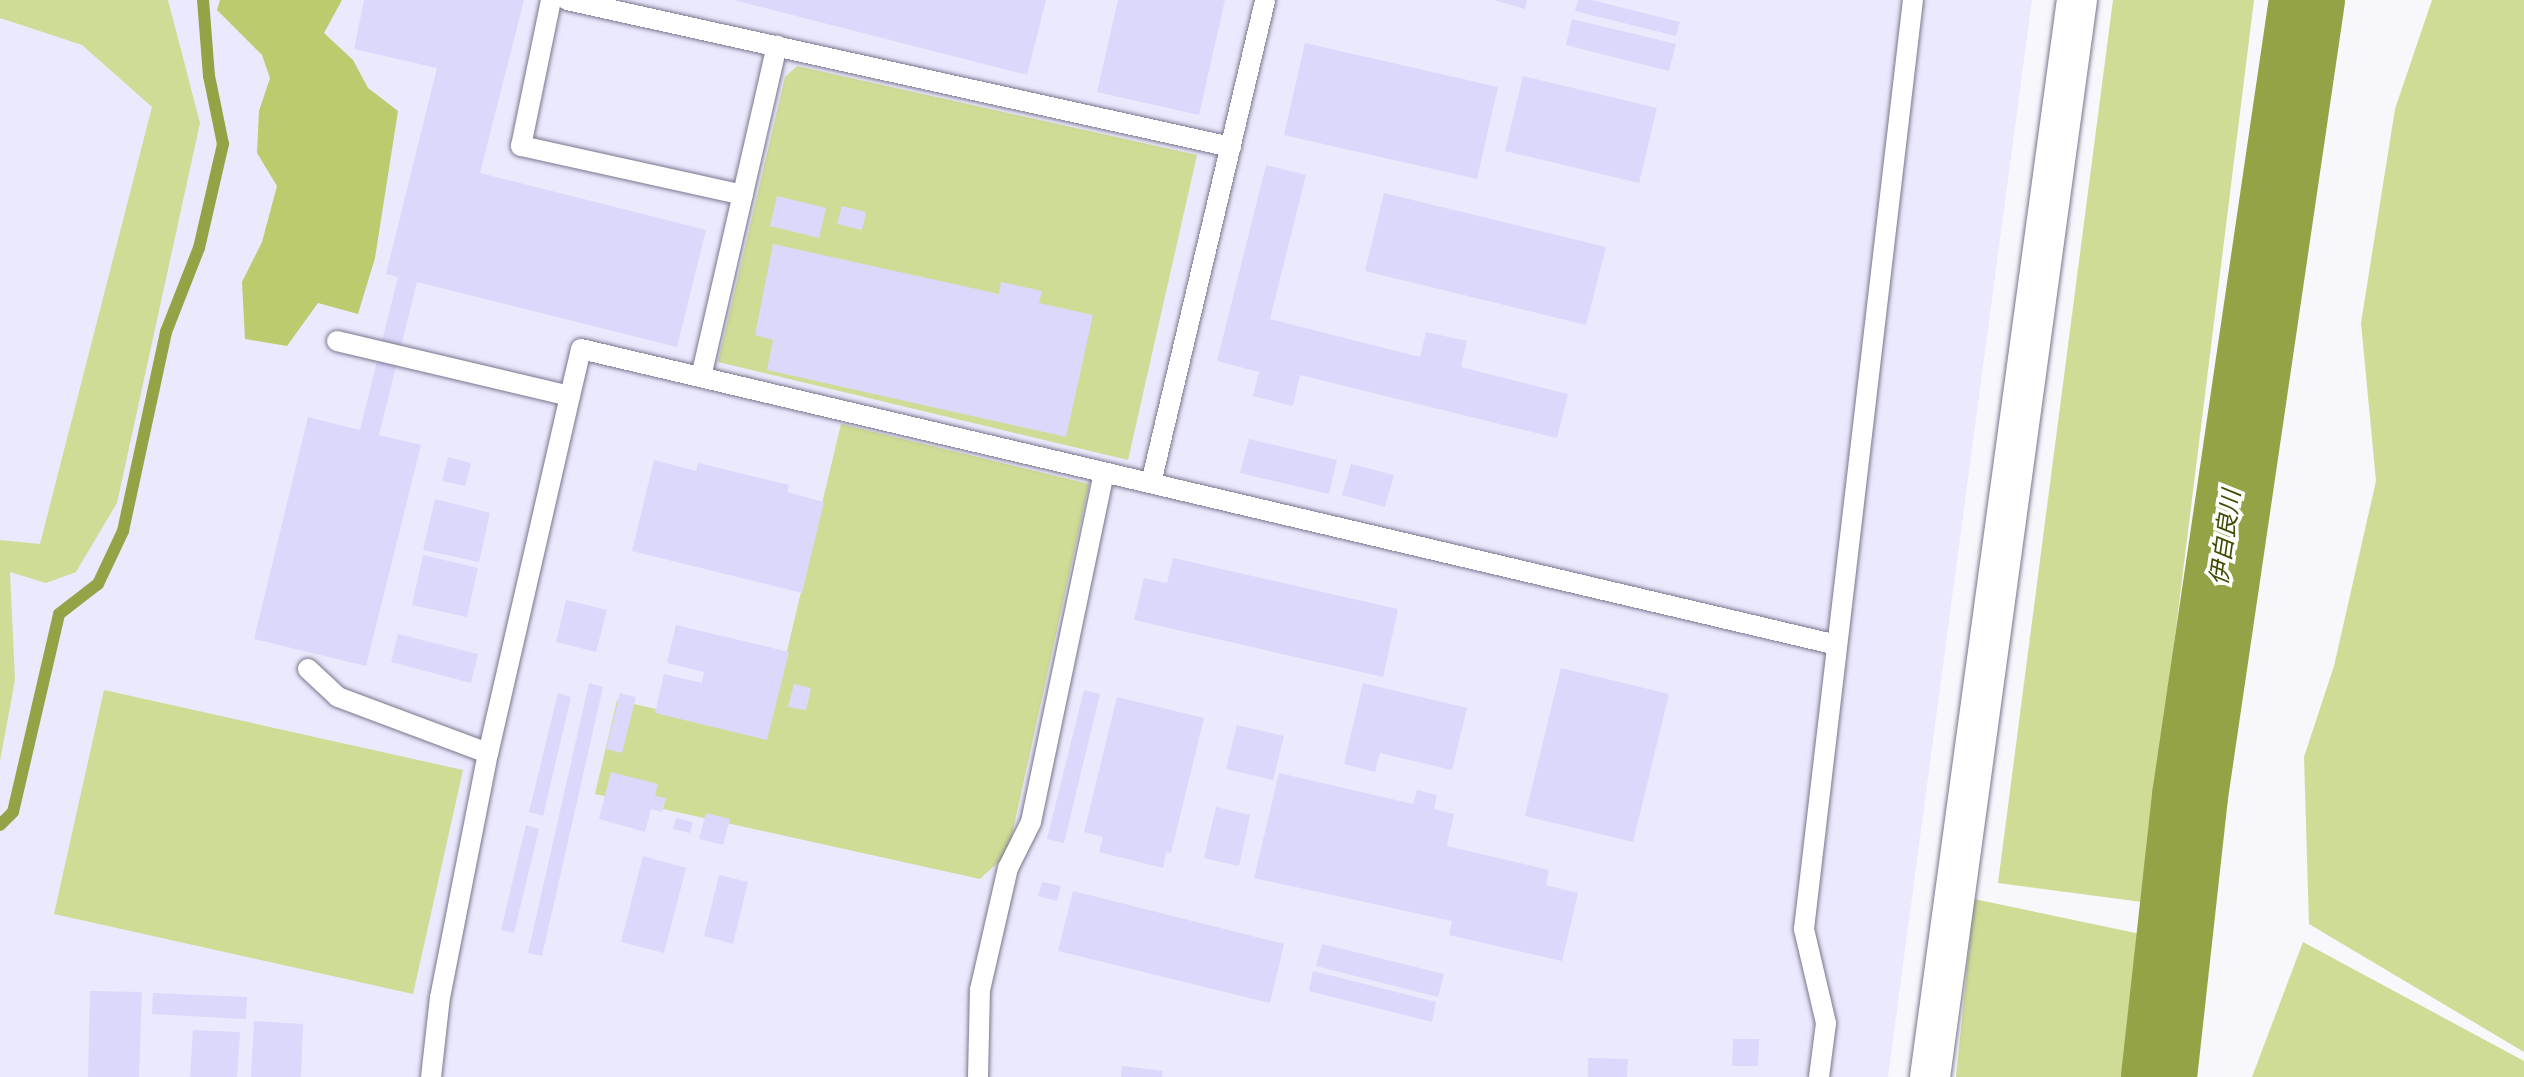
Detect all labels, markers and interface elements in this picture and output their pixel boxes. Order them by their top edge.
water label: 伊自良川 [2207,488,2249,588]

